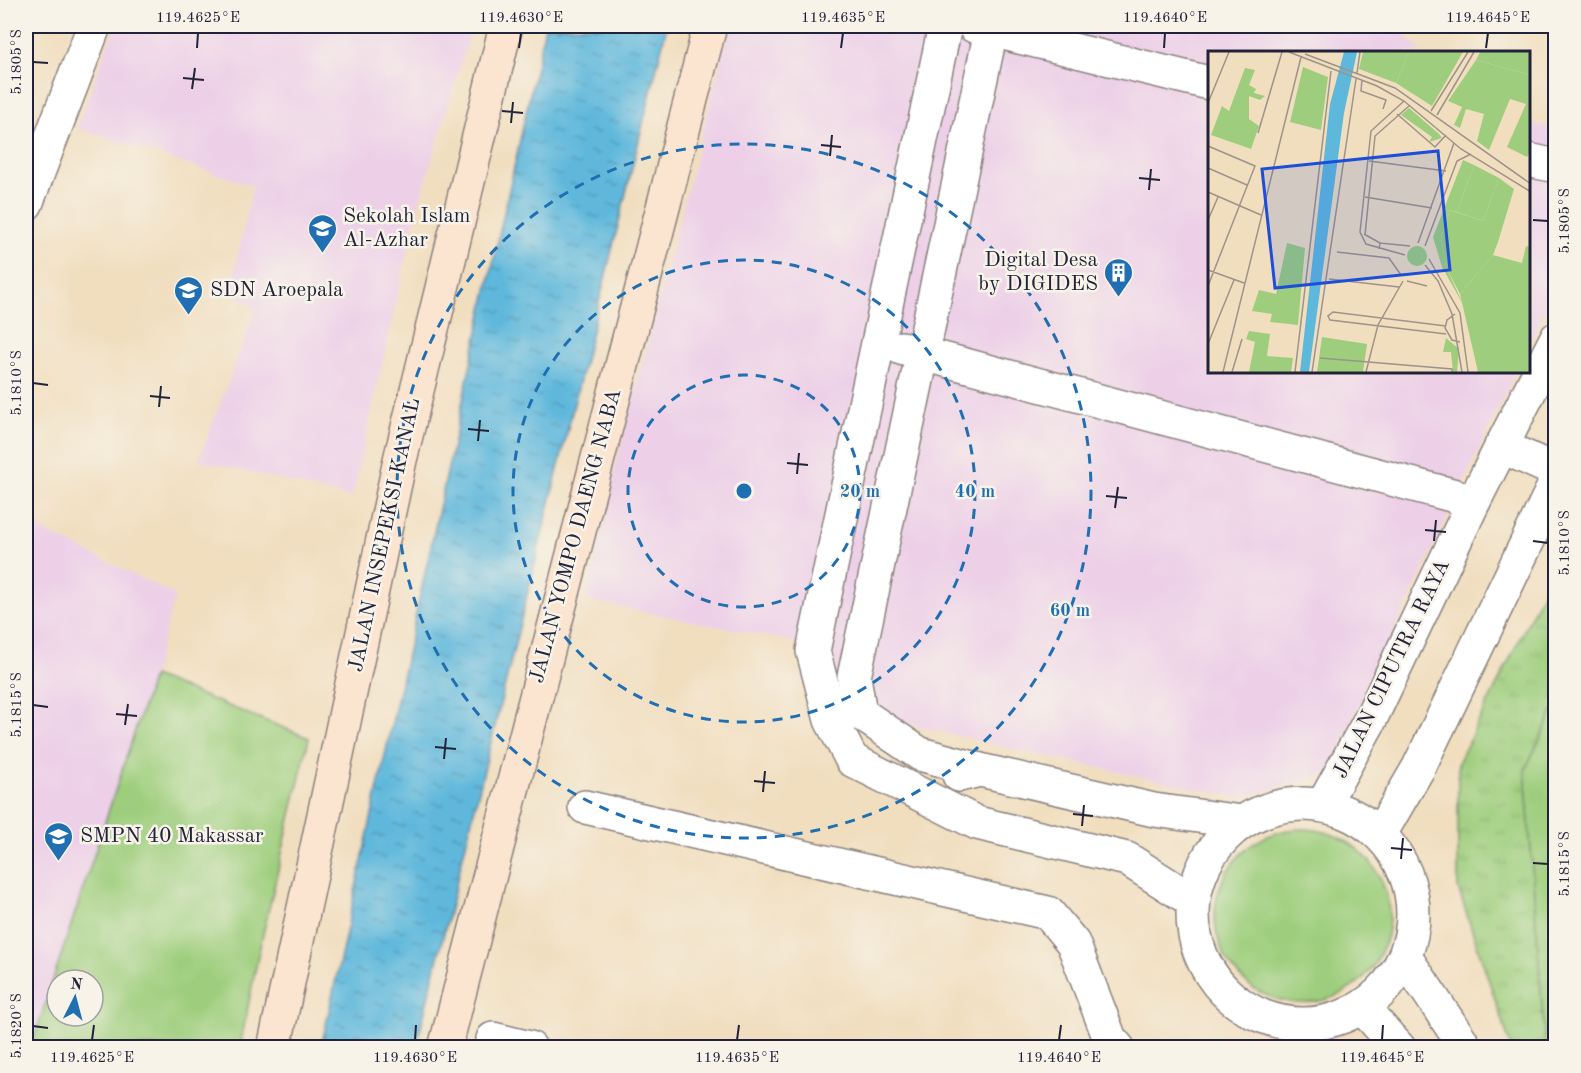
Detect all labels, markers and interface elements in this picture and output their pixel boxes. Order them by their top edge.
text: 119.4625°E [156,11,240,26]
text: 119.4630°E [479,11,563,26]
text: 119.4635°E [801,11,885,26]
text: 119.4640°E [1123,11,1207,26]
text: 119.4645°E [1446,11,1530,26]
text: 5.1805°S [10,29,25,95]
inset map [1208,51,1530,374]
text: 5.1805°S [1558,188,1573,254]
place label: Sekolah Islam Al-Azhar [343,206,470,251]
school or university icon: Sekolah Islam Al-Azhar [306,212,338,254]
place label: Digital Desa by DIGIDES [978,250,1098,295]
building icon: Digital Desa by DIGIDES [1103,256,1135,298]
school or university icon: SDN Aroepala [173,274,205,316]
place label: SDN Aroepala [210,280,343,301]
text: 5.1810°S [10,350,25,416]
street label: JALAN YOMPO DAENG NABA [527,387,625,685]
street label: JALAN INSEPEKSI KANAL [346,396,424,674]
centre of rings [734,481,754,501]
text: 20 m [840,483,880,501]
text: 40 m [955,483,995,501]
text: 5.1810°S [1558,510,1573,576]
street label: JALAN CIPUTRA RAYA [1330,556,1454,782]
text: 60 m [1050,602,1090,620]
text: 5.1815°S [10,672,25,738]
school or university icon: SMPN 40 Makassar [43,820,75,862]
place label: SMPN 40 Makassar [80,826,264,847]
text: 5.1815°S [1558,831,1573,897]
north arrow [45,968,105,1028]
text: N [69,976,84,994]
text: 5.1820°S [10,993,25,1059]
text: 119.4625°E [50,1051,134,1066]
text: 119.4630°E [373,1051,457,1066]
text: 119.4635°E [695,1051,779,1066]
text: 119.4640°E [1017,1051,1101,1066]
text: 119.4645°E [1340,1051,1424,1066]

